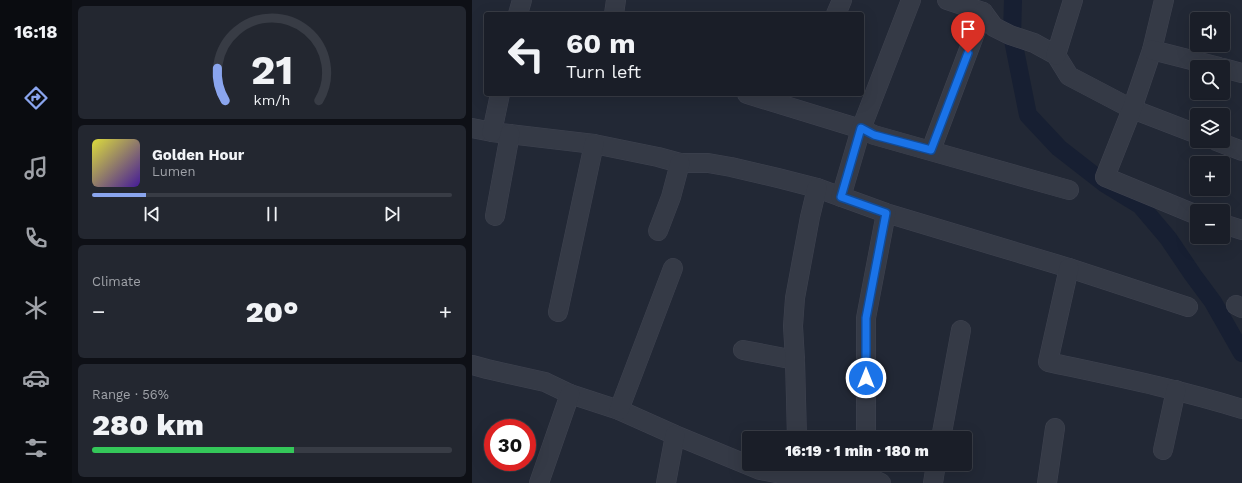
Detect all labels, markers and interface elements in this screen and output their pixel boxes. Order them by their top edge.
pin [951,12,985,53]
map controls [1190,12,1230,244]
button: sound [1190,12,1230,52]
icon: arrive [957,18,979,40]
text: 16:18 [14,21,58,42]
text: 60 m [566,27,636,60]
icon: left [500,28,552,80]
text: 21 [251,44,293,93]
button: search [1190,60,1230,100]
text: Turn left [566,61,641,82]
icon: directions [22,84,50,112]
text: km/h [254,91,290,107]
button: layers [1190,108,1230,148]
text: Golden Hour [152,146,244,164]
icon: music [22,154,50,182]
button: + [1190,156,1230,196]
text: Lumen [152,164,196,179]
icon: previous [141,203,163,225]
icon: pause [261,203,283,225]
icon: next [381,203,403,225]
button: − [1190,204,1230,244]
icon: phone [22,224,50,252]
text: Climate [92,274,141,289]
icon: climate [22,294,50,322]
text: 20° [246,294,298,329]
text: − [92,299,105,324]
text: + [439,299,452,324]
position arrow [845,357,887,399]
icon: car [22,364,50,392]
text: Range · 56% [92,387,169,402]
text: 280 km [92,407,204,442]
speed limit sign: 30 [484,419,536,471]
icon: filters [22,434,50,462]
text: 16:19 · 1 min · 180 m [785,442,929,460]

